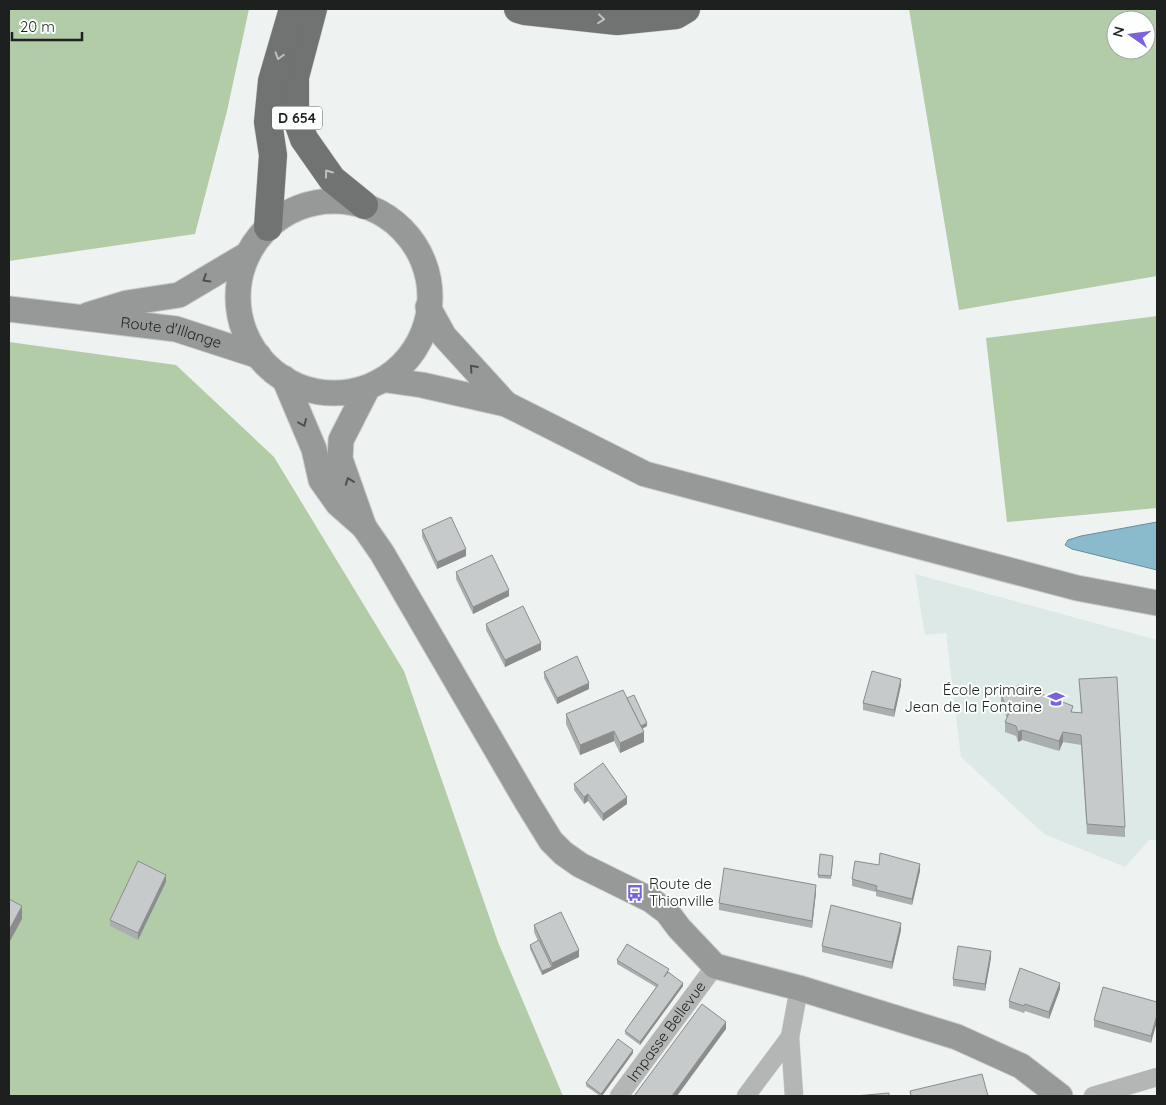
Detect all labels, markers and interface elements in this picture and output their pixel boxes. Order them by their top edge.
scale bar [12,10,82,42]
north arrow [1106,10,1156,60]
one-way arrow [597,13,605,24]
text: 20 m [20,17,55,36]
text: N [1108,25,1128,39]
one-way arrow [275,51,285,59]
road number: D 654 [272,106,322,130]
one-way arrow [325,169,334,179]
one-way arrow [202,272,211,282]
street label: Route d'Illange [120,312,224,352]
one-way arrow [470,365,479,374]
one-way arrow [296,418,307,427]
one-way arrow [345,477,355,486]
place label: École primaire Jean de la Fontaine [904,680,1042,716]
school or university icon: École primaire Jean de la Fontaine [1046,689,1066,709]
place label: Route de Thionville [649,874,714,910]
bus stop icon: Route de Thionville [625,883,645,903]
street label: Impasse Bellevue [623,977,710,1086]

